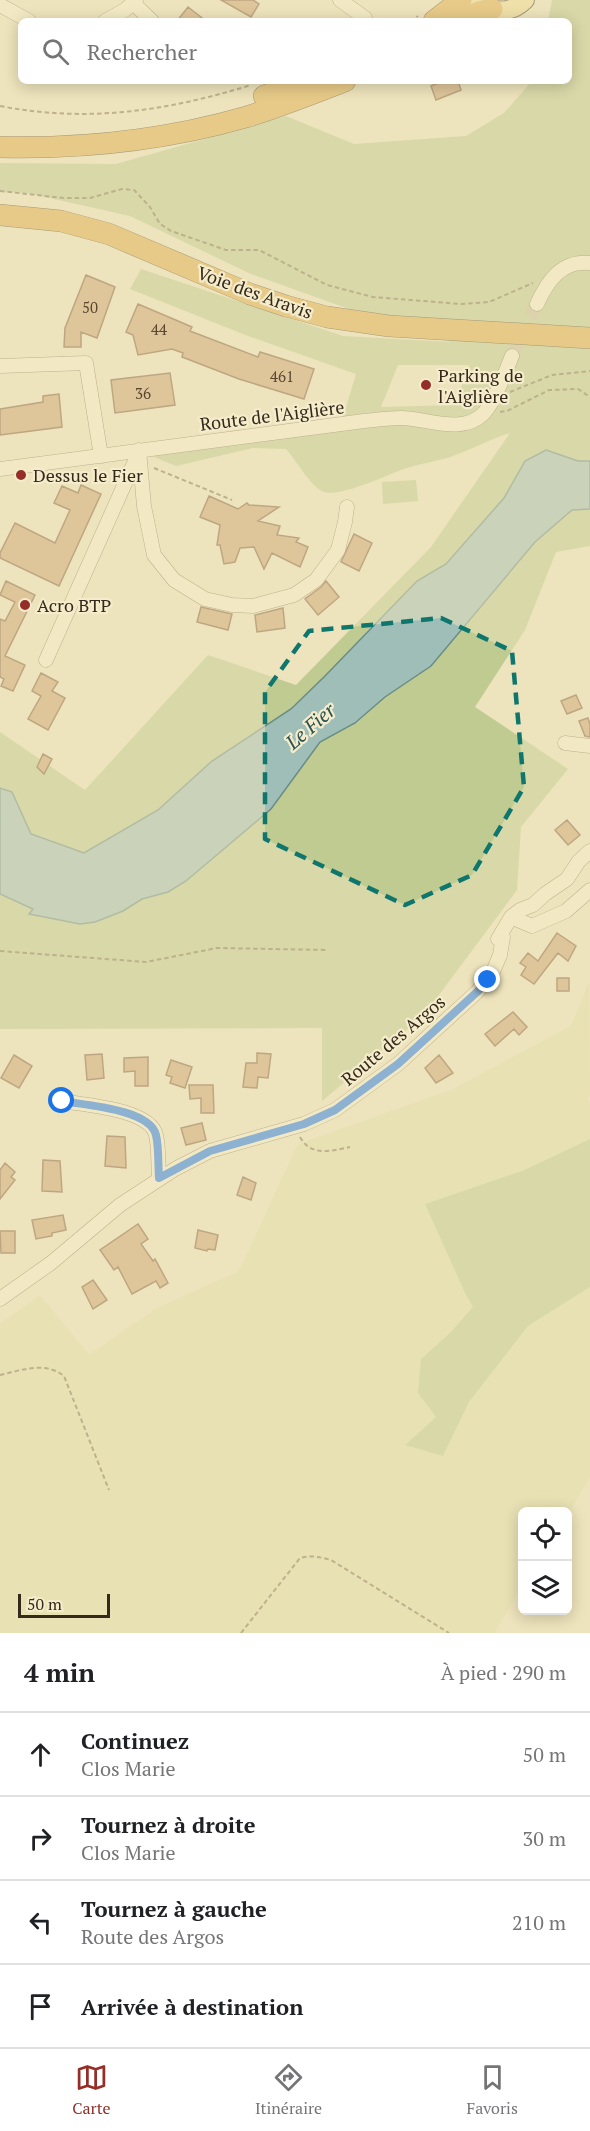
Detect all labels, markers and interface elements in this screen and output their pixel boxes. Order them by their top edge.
search box [18,18,572,84]
icon: search [39,35,72,68]
text: Rechercher [87,37,197,66]
street label: Voie des Aravis [194,260,316,324]
house number: 50 [82,297,98,317]
house number: 44 [151,319,167,339]
place label: Parking de l'Aiglière [438,363,523,408]
house number: 461 [270,366,294,386]
marker: Parking de l'Aiglière [419,378,433,392]
house number: 36 [135,383,151,403]
street label: Route de l'Aiglière [199,394,345,436]
place label: Dessus le Fier [33,463,143,487]
marker: Dessus le Fier [14,468,28,482]
place label: Acro BTP [37,593,111,617]
marker: Acro BTP [18,598,32,612]
water label: Le Fier [279,696,342,756]
route end [474,966,500,992]
street label: Route des Argos [336,989,450,1091]
route start [48,1087,74,1113]
map controls [518,1507,572,1615]
button: locate [518,1507,572,1561]
button: layers [518,1561,572,1615]
scale bar [18,1591,110,1618]
text: 50 m [27,1593,62,1615]
text: 4 min [24,1655,95,1689]
text: À pied · 290 m [441,1659,566,1686]
text: Continuez [81,1726,189,1755]
icon: ahead [24,1738,57,1771]
text: 50 m [523,1741,566,1768]
text: Clos Marie [81,1755,176,1782]
text: Tournez à droite [81,1810,256,1839]
icon: right [24,1822,57,1855]
text: 30 m [523,1825,566,1852]
text: Clos Marie [81,1839,176,1866]
text: Tournez à gauche [81,1894,267,1923]
icon: left [24,1906,57,1939]
text: 210 m [512,1909,566,1936]
text: Route des Argos [81,1923,224,1950]
icon: arrive [24,1990,57,2023]
text: Arrivée à destination [81,1992,303,2021]
tab: Carte [72,2061,111,2119]
tab: Itinéraire [255,2061,322,2119]
tab: Favoris [466,2061,518,2119]

